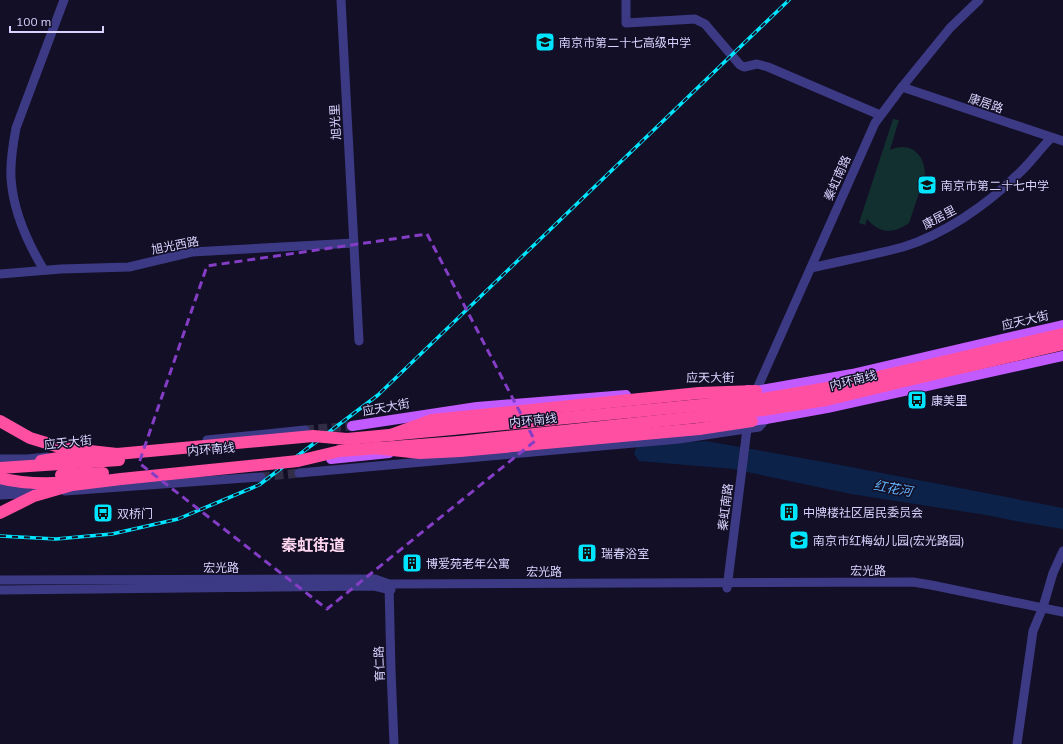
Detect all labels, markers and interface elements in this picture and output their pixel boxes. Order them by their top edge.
scale bar [10,8,103,34]
text: 100 m [16,14,51,29]
school or university icon: 南京市第二十七高级中学 [534,31,556,53]
place label: 南京市第二十七高级中学 [559,35,691,50]
street label: 康居路 [967,90,1005,116]
street label: 旭光里 [327,104,343,140]
street label: 秦虹南路 [820,153,854,203]
school or university icon: 南京市第二十七中学 [916,174,938,196]
place label: 南京市第二十七中学 [941,178,1049,193]
street label: 康居里 [920,202,958,232]
street label: 旭光西路 [150,233,200,257]
street label: 应天大街 [1000,307,1050,333]
street label: 内环南线 [828,367,878,393]
street label: 应天大街 [686,370,734,385]
bus stop icon: 康美里 [906,389,928,411]
place label: 康美里 [931,393,967,408]
street label: 应天大街 [361,395,411,419]
street label: 内环南线 [508,410,558,430]
street label: 应天大街 [43,432,93,452]
street label: 内环南线 [186,439,236,459]
water label: 红花河 [872,477,917,500]
street label: 秦虹南路 [715,482,735,532]
building icon: 中牌楼社区居民委员会 [778,501,800,523]
bus stop icon: 双桥门 [92,502,114,524]
place label: 中牌楼社区居民委员会 [803,505,923,520]
place label: 双桥门 [117,506,153,521]
school or university icon: 南京市红梅幼儿园(宏光路园) [788,529,810,551]
place label: 南京市红梅幼儿园(宏光路园) [813,533,965,548]
district label: 秦虹街道 [281,535,345,555]
building icon: 瑞春浴室 [576,542,598,564]
place label: 瑞春浴室 [601,546,649,561]
building icon: 博爱苑老年公寓 [401,552,423,574]
place label: 博爱苑老年公寓 [426,556,510,571]
street label: 宏光路 [203,560,239,575]
street label: 宏光路 [850,563,886,578]
street label: 宏光路 [526,564,562,579]
street label: 育仁路 [371,646,387,682]

